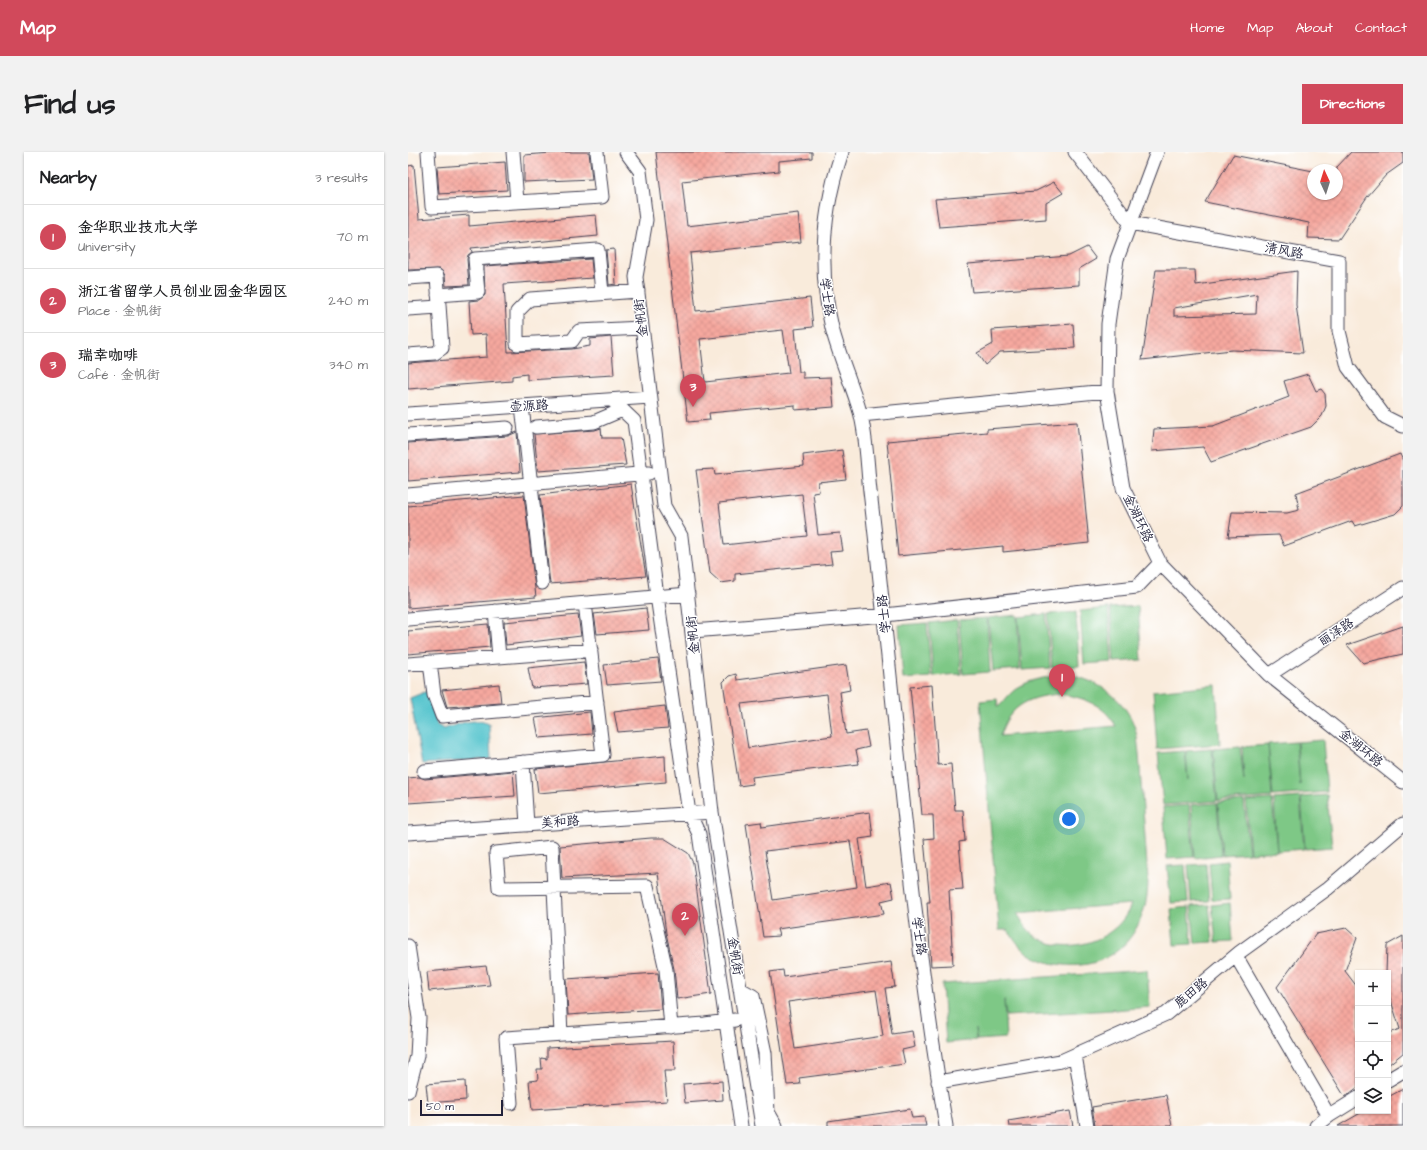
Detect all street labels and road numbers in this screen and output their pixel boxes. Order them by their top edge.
street label: 清风路 [1263,239,1305,263]
street label: 学士路 [815,276,839,318]
street label: 金帆街 [630,298,652,338]
street label: 壶源路 [509,396,549,416]
street label: 金湖环路 [1119,491,1157,545]
street label: 学士路 [873,594,895,634]
street label: 丽泽路 [1315,614,1357,650]
street label: 金帆街 [682,615,704,655]
street label: 金湖环路 [1335,725,1387,771]
street label: 美和路 [540,812,580,832]
street label: 学士路 [907,915,931,957]
street label: 金帆街 [723,935,747,977]
street label: 鹿田路 [1170,974,1212,1012]

